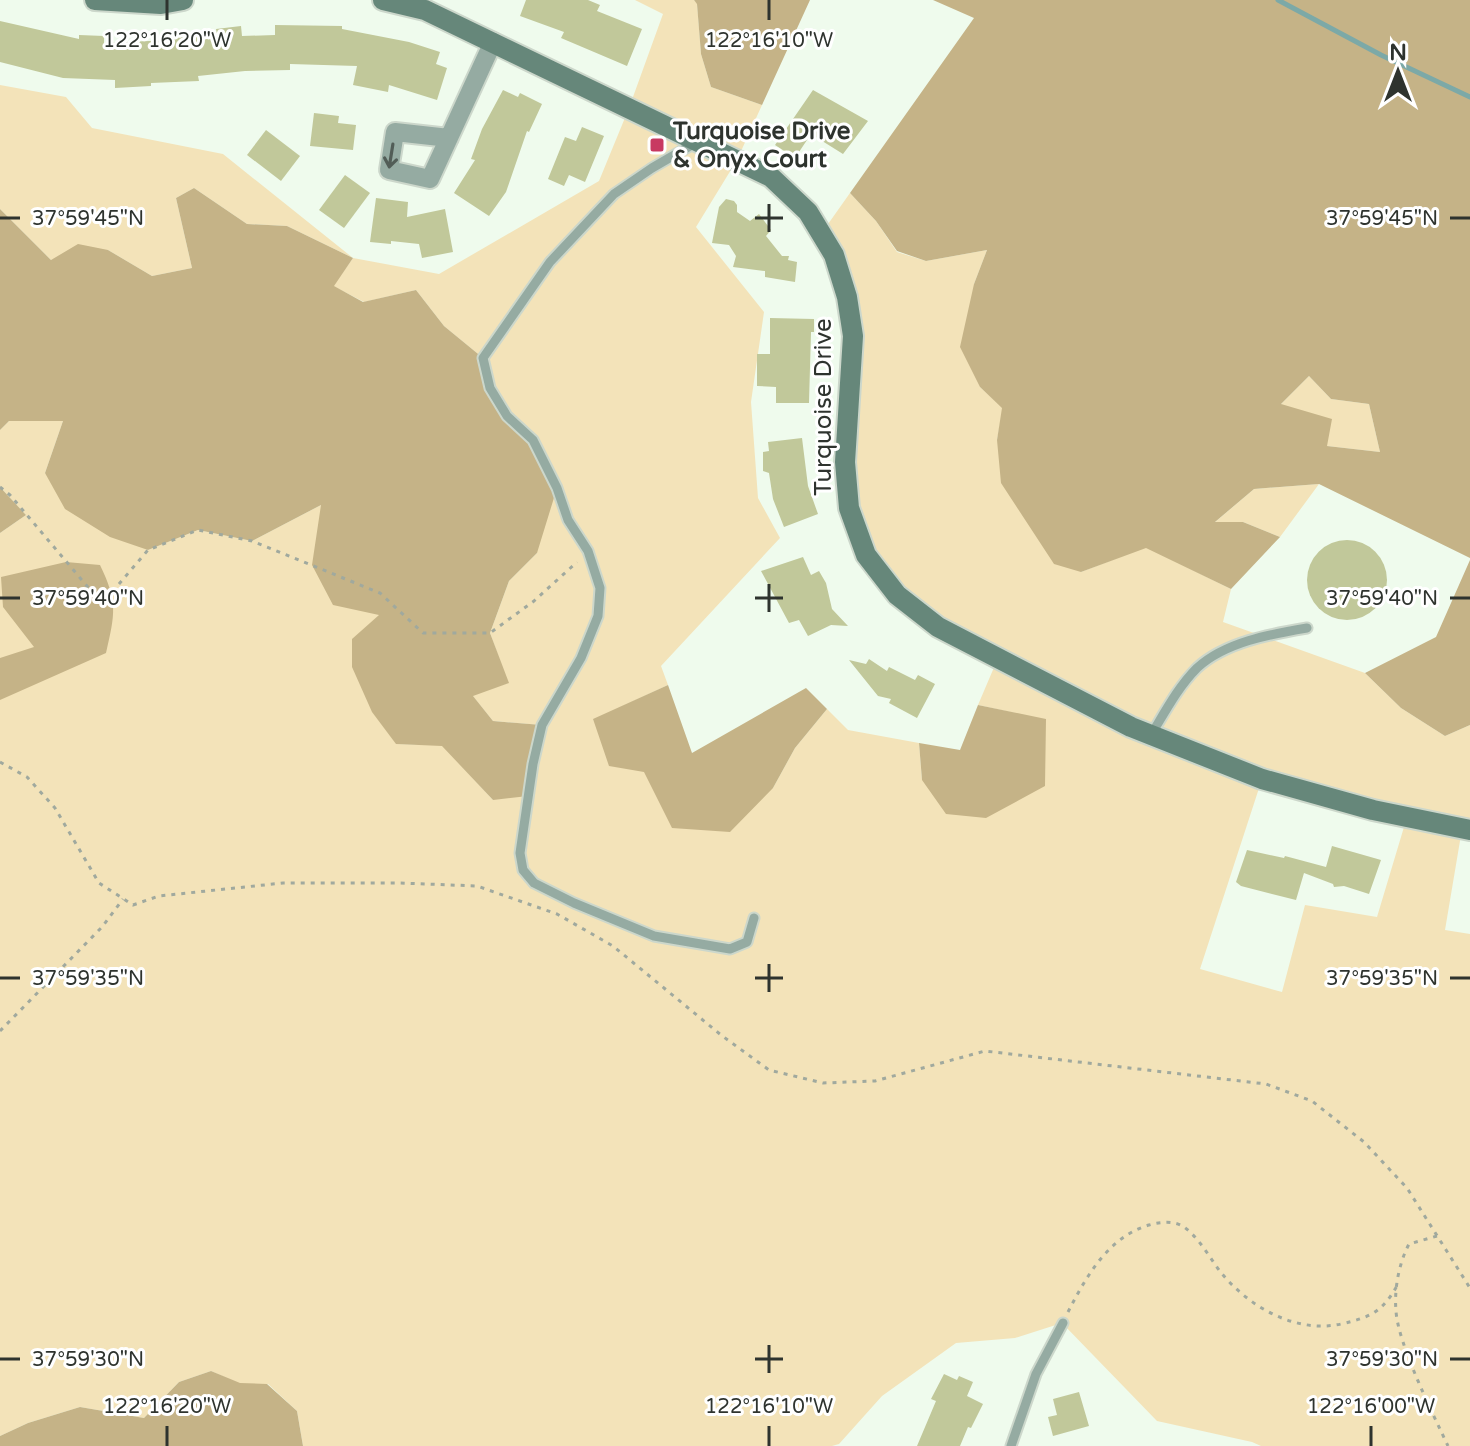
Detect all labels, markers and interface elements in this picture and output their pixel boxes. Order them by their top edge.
text: 122°16'20"W [103,29,231,53]
text: 122°16'10"W [705,29,833,53]
north arrow [1358,32,1438,112]
text: N [1389,40,1407,66]
place label: Turquoise Drive & Onyx Court [672,117,851,174]
marker: Turquoise Drive & Onyx Court [648,136,666,154]
one-way arrow [383,142,398,168]
text: 37°59'45"N [32,207,144,231]
text: 37°59'45"N [1326,207,1438,231]
street label: Turquoise Drive [809,318,838,496]
text: 37°59'40"N [32,587,144,611]
text: 37°59'40"N [1326,587,1438,611]
text: 37°59'35"N [32,967,144,991]
text: 37°59'35"N [1326,967,1438,991]
text: 37°59'30"N [32,1348,144,1372]
text: 37°59'30"N [1326,1348,1438,1372]
text: 122°16'20"W [103,1395,231,1419]
text: 122°16'10"W [705,1395,833,1419]
text: 122°16'00"W [1307,1395,1435,1419]

